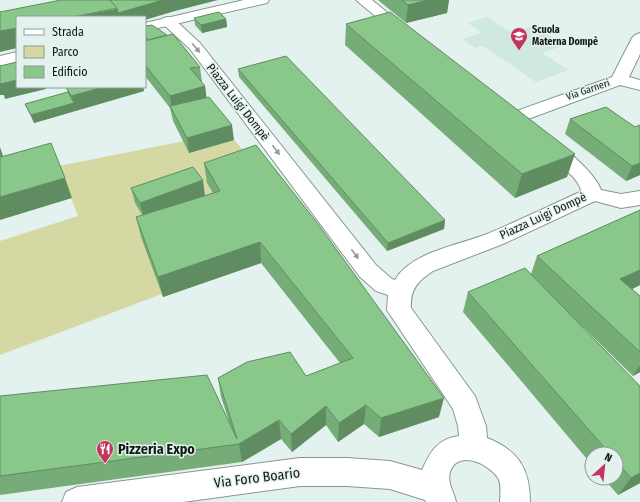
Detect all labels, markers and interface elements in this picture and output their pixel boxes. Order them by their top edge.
legend [16,16,146,88]
place label: Scuola Materna Dompè [532,24,598,48]
text: Strada [52,25,84,39]
school or university icon: Scuola Materna Dompè [509,26,529,51]
one-way arrow [192,43,201,54]
text: Parco [52,45,79,59]
street label: Piazza Luigi Dompè [204,61,272,143]
text: Edificio [52,65,88,79]
street label: Via Garneri [565,77,611,103]
one-way arrow [272,145,281,156]
street label: Piazza Luigi Dompè [497,190,589,242]
one-way arrow [351,249,359,259]
restaurant icon: Pizzeria Expo [95,439,115,464]
place label: Pizzeria Expo [118,441,195,458]
north arrow [584,446,624,486]
text: N [602,450,614,465]
street label: Via Foro Boario [213,464,301,492]

